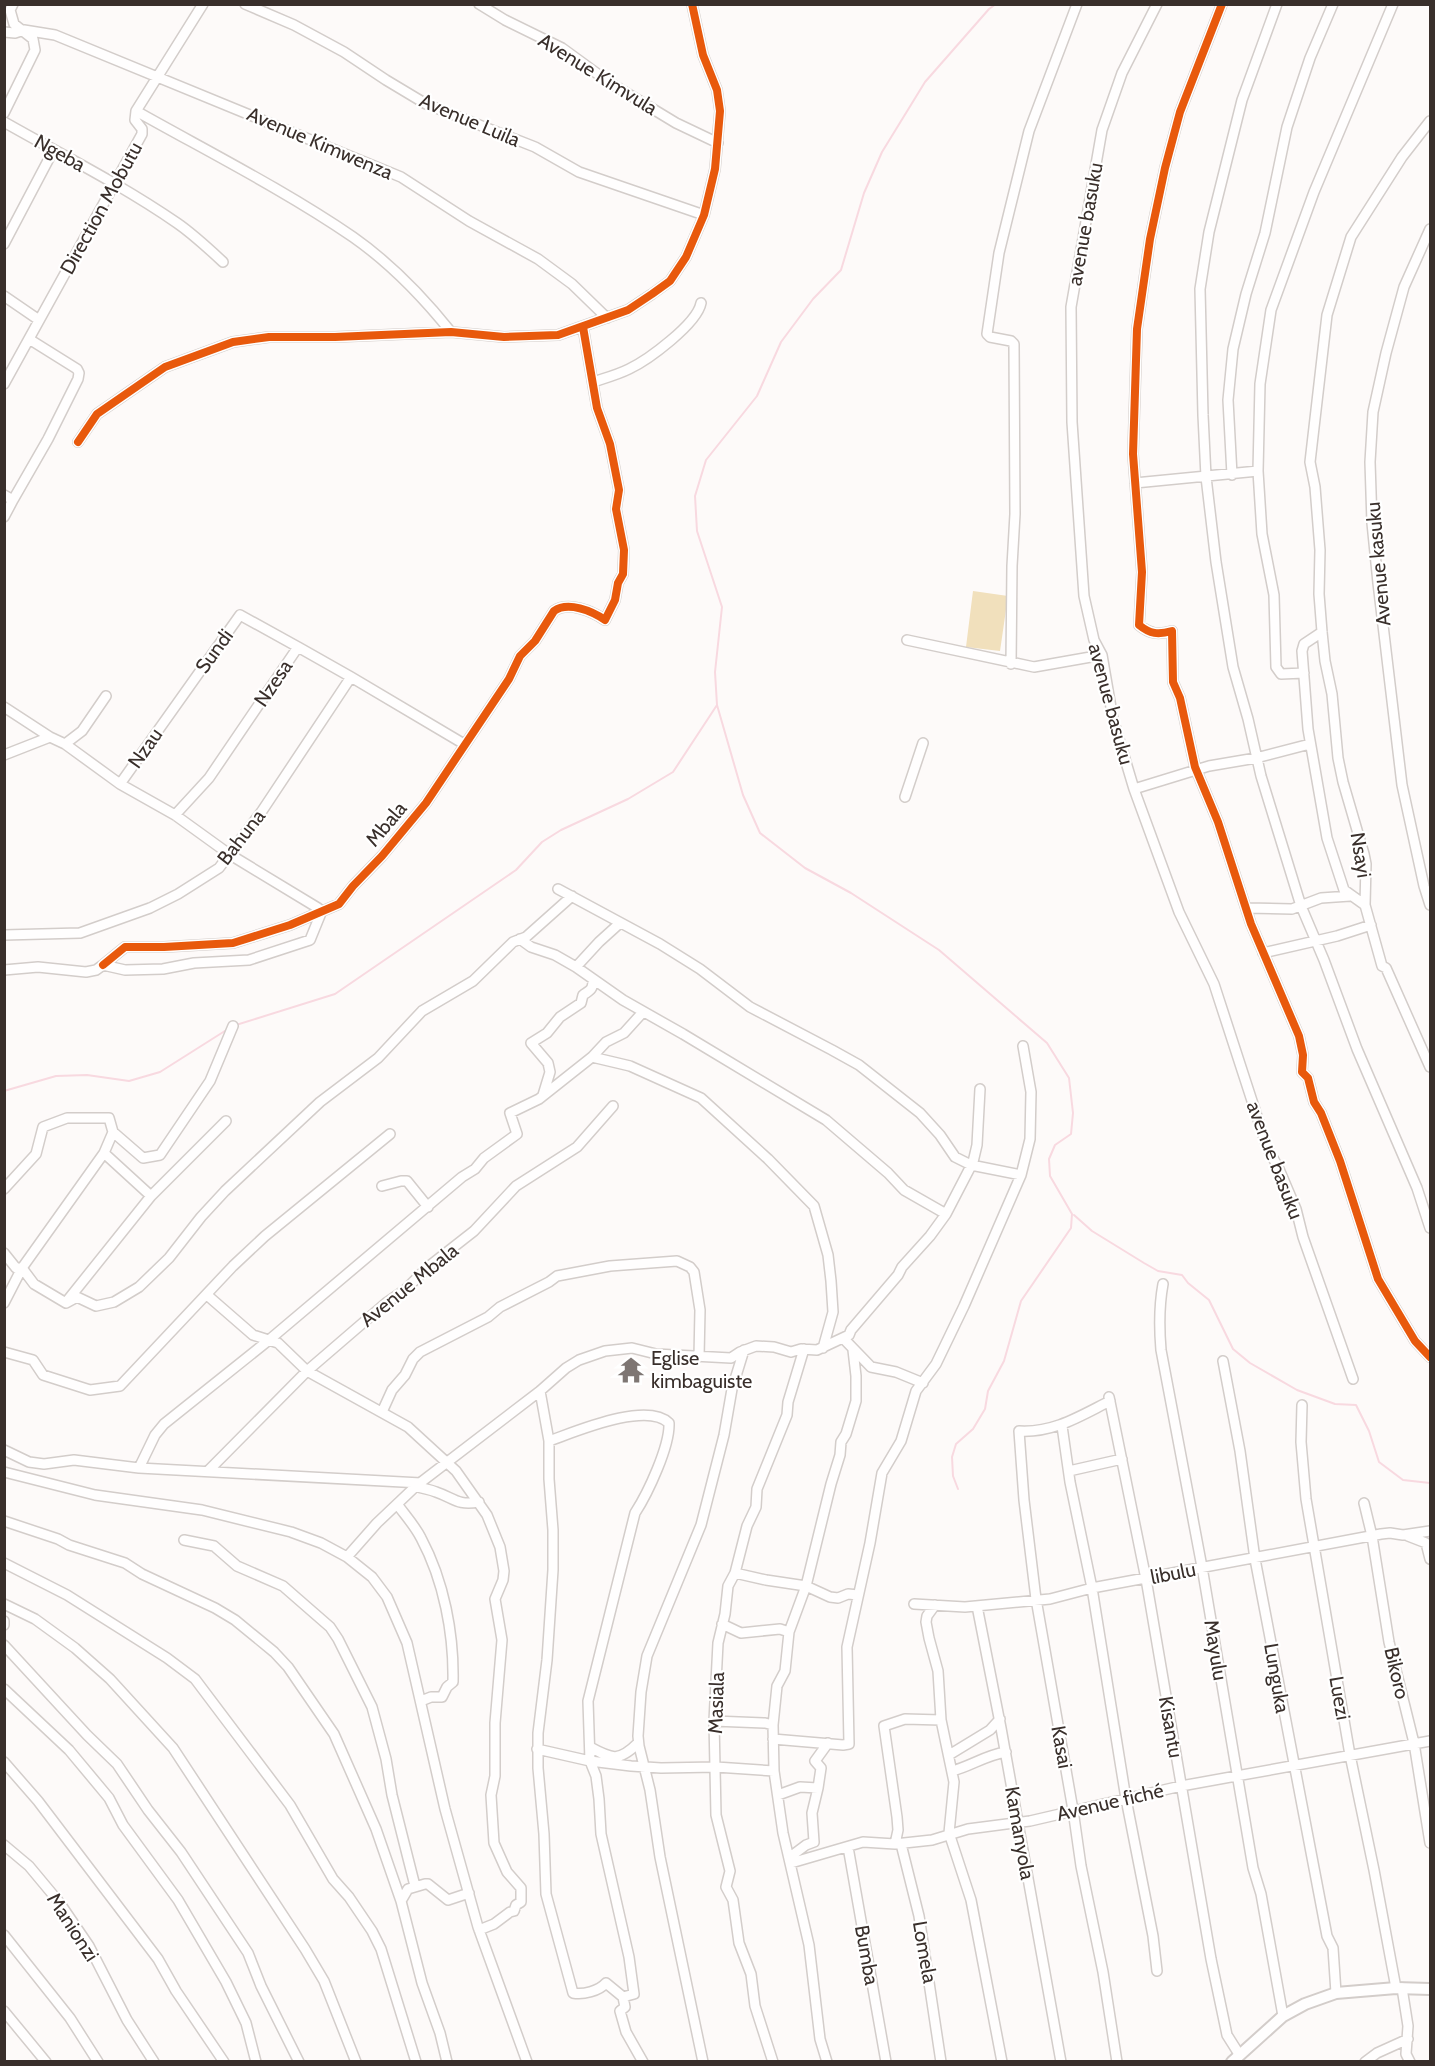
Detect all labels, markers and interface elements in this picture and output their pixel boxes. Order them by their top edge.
street label: Avenue Kimvula [534,28,662,120]
street label: Avenue Luila [416,88,524,152]
street label: Avenue Kimwenza [243,101,397,185]
street label: Ngeba [30,129,90,177]
street label: Direction Mobutu [55,138,147,278]
street label: avenue basuku [1062,161,1108,287]
street label: Avenue kasuku [1361,501,1395,627]
street label: Sundi [190,624,238,678]
street label: avenue basuku [1083,641,1139,767]
street label: Nzesa [249,655,297,711]
street label: Nzau [123,723,167,773]
street label: Mbala [360,796,412,851]
street label: Bahuna [212,804,270,869]
street label: Nsayi [1346,831,1376,879]
street label: avenue basuku [1241,1098,1309,1222]
street label: Avenue Mbala [355,1238,463,1332]
place label: Eglise kimbaguiste [651,1346,752,1393]
temple icon: Eglise kimbaguiste [616,1355,646,1385]
street label: libulu [1148,1557,1198,1589]
street label: Mayulu [1199,1618,1233,1682]
street label: Lunguka [1259,1641,1295,1715]
street label: Bikoro [1379,1645,1415,1701]
street label: Masiala [703,1671,729,1734]
street label: Luezi [1324,1674,1356,1722]
street label: Kisantu [1154,1694,1188,1760]
street label: Kasai [1046,1724,1078,1770]
street label: Avenue fiché [1054,1778,1166,1826]
street label: Kamanyola [1000,1785,1040,1882]
street label: Manionzi [42,1888,104,1966]
street label: Lomela [908,1919,942,1985]
street label: Bumba [850,1923,884,1987]

